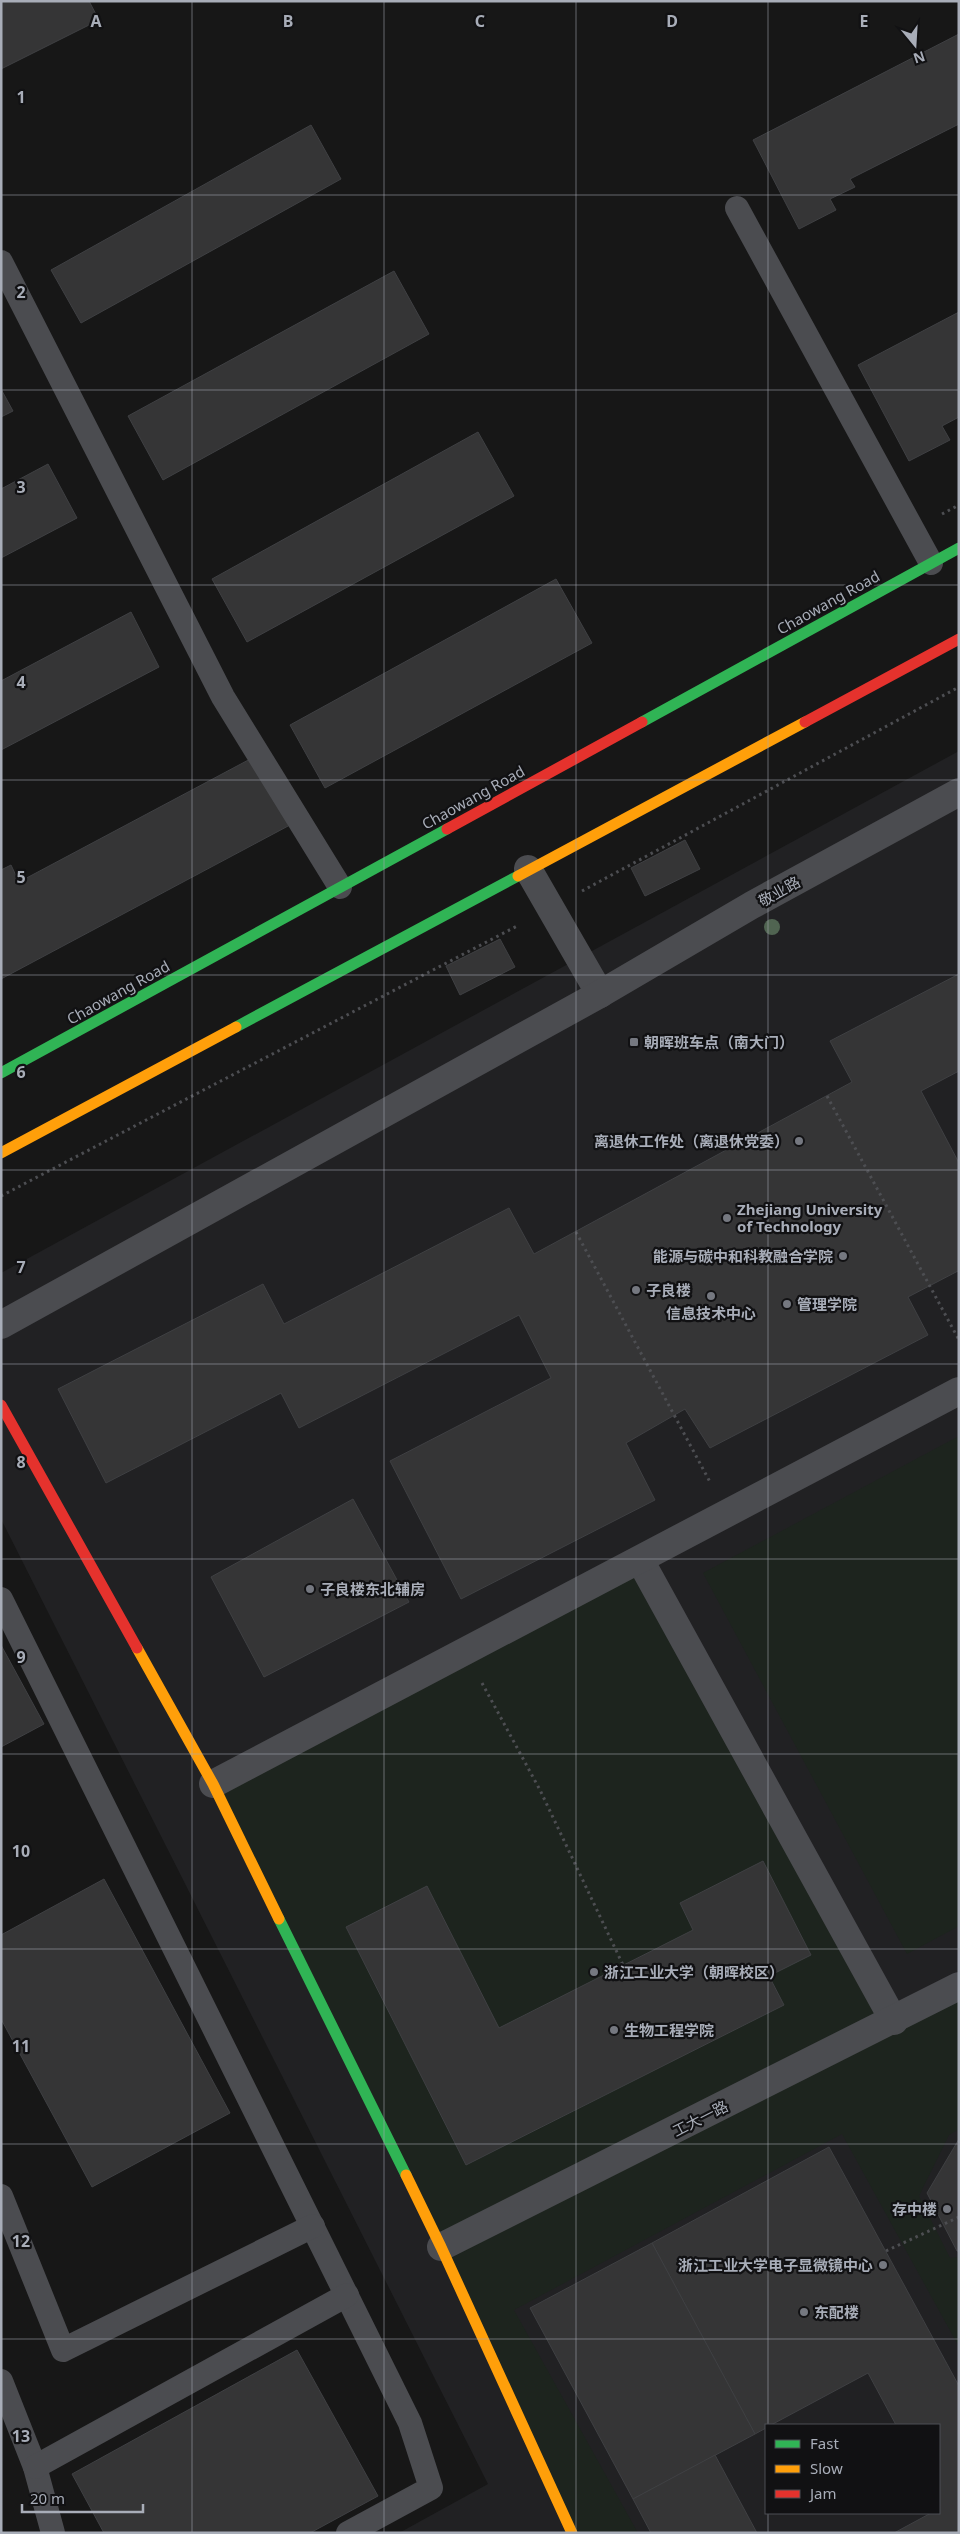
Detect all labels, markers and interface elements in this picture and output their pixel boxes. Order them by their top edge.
text: A [90,10,102,32]
text: B [283,10,293,32]
text: C [475,10,485,32]
text: D [666,10,678,32]
text: E [860,10,869,32]
north arrow [890,20,940,70]
text: N [911,47,928,69]
text: 1 [16,86,26,108]
text: 2 [16,281,26,303]
text: 3 [16,476,26,498]
street label: Chaowang Road [773,565,883,639]
text: 4 [16,671,26,693]
street label: Chaowang Road [418,760,528,834]
text: 5 [16,866,26,888]
street label: 敬业路 [754,871,804,911]
street label: Chaowang Road [63,955,173,1029]
place label: 朝晖班车点（南大门） [644,1032,794,1052]
marker: 朝晖班车点（南大门） [628,1036,640,1048]
text: 6 [16,1061,26,1083]
place label: 离退休工作处（离退休党委） [594,1131,789,1151]
marker: 离退休工作处（离退休党委） [793,1135,805,1147]
place label: Zhejiang University of Technology [737,1199,883,1236]
marker: Zhejiang University of Technology [721,1212,733,1224]
place label: 能源与碳中和科教融合学院 [653,1246,833,1266]
marker: 能源与碳中和科教融合学院 [837,1250,849,1262]
text: 7 [16,1256,26,1278]
place label: 子良楼 [646,1280,691,1300]
marker: 子良楼 [630,1284,642,1296]
marker: 信息技术中心 [705,1290,717,1302]
place label: 管理学院 [797,1294,857,1314]
marker: 管理学院 [781,1298,793,1310]
place label: 信息技术中心 [666,1303,756,1323]
text: 8 [16,1451,26,1473]
place label: 子良楼东北辅房 [320,1579,425,1599]
marker: 子良楼东北辅房 [304,1583,316,1595]
text: 9 [16,1646,26,1668]
text: 10 [12,1840,30,1862]
place label: 浙江工业大学（朝晖校区） [604,1962,784,1982]
marker: 浙江工业大学（朝晖校区） [588,1966,600,1978]
place label: 生物工程学院 [624,2020,714,2040]
marker: 生物工程学院 [608,2024,620,2036]
text: 11 [12,2035,30,2057]
street label: 工大一路 [669,2095,731,2141]
place label: 存中楼 [892,2199,937,2219]
marker: 存中楼 [941,2203,953,2215]
text: 12 [12,2230,30,2252]
place label: 浙江工业大学电子显微镜中心 [678,2255,873,2275]
marker: 浙江工业大学电子显微镜中心 [877,2259,889,2271]
place label: 东配楼 [814,2302,859,2322]
marker: 东配楼 [798,2306,810,2318]
legend [765,2424,940,2514]
text: 13 [12,2425,30,2447]
text: Fast [810,2433,839,2453]
text: Slow [810,2458,843,2478]
scale bar [22,2482,144,2514]
text: Jam [808,2483,837,2503]
text: 20 m [30,2488,65,2508]

